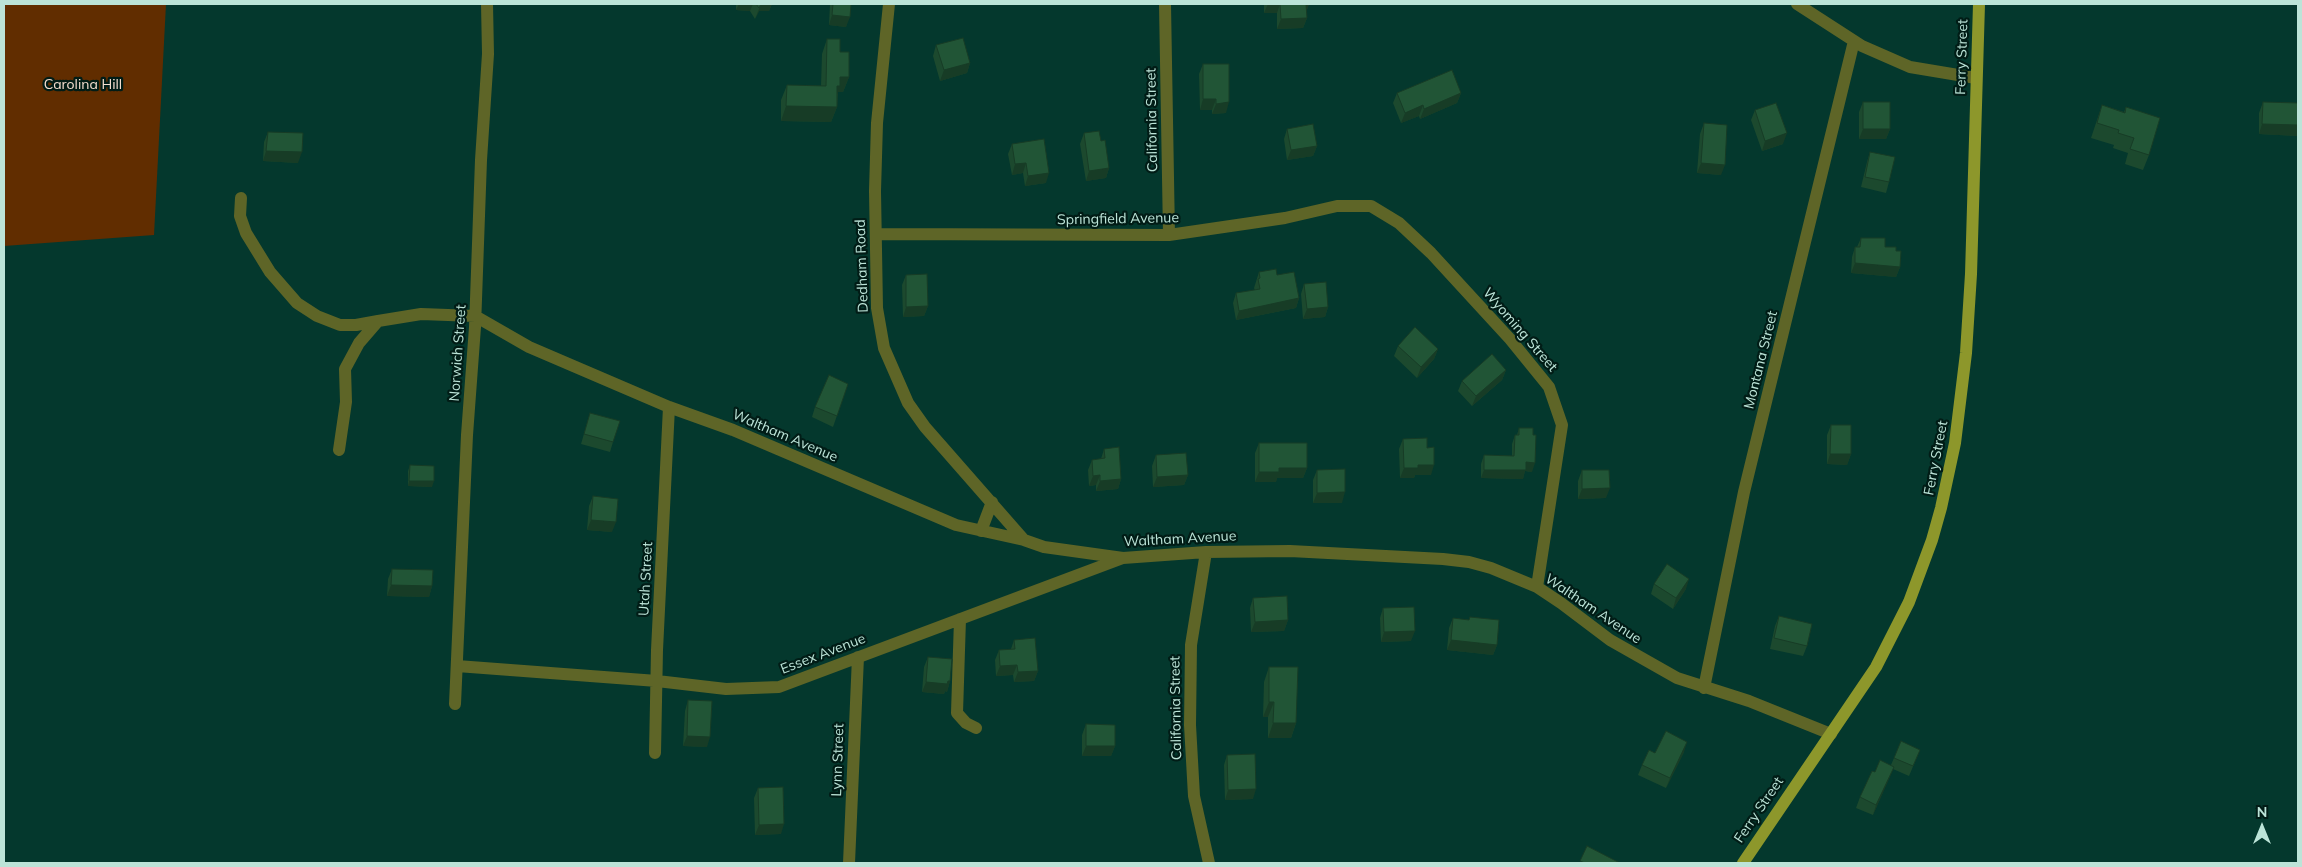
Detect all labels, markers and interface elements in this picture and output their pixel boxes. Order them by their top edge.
street label: Ferry Street [1952,19,1972,95]
street label: California Street [1143,68,1161,172]
park label: Carolina Hill [44,77,122,93]
street label: Springfield Avenue [1057,210,1179,228]
street label: Dedham Road [852,219,872,313]
street label: Wyoming Street [1479,285,1561,375]
street label: Norwich Street [446,304,470,402]
street label: Montana Street [1741,309,1781,411]
street label: Waltham Avenue [730,406,840,466]
street label: Ferry Street [1921,419,1951,497]
street label: Waltham Avenue [1123,528,1237,550]
street label: Utah Street [636,542,656,616]
street label: Waltham Avenue [1542,571,1644,647]
street label: Essex Avenue [778,630,868,678]
street label: California Street [1167,656,1185,760]
street label: Lynn Street [828,723,848,797]
street label: Ferry Street [1731,774,1787,846]
north arrow [2237,802,2287,852]
text: N [2257,803,2267,821]

